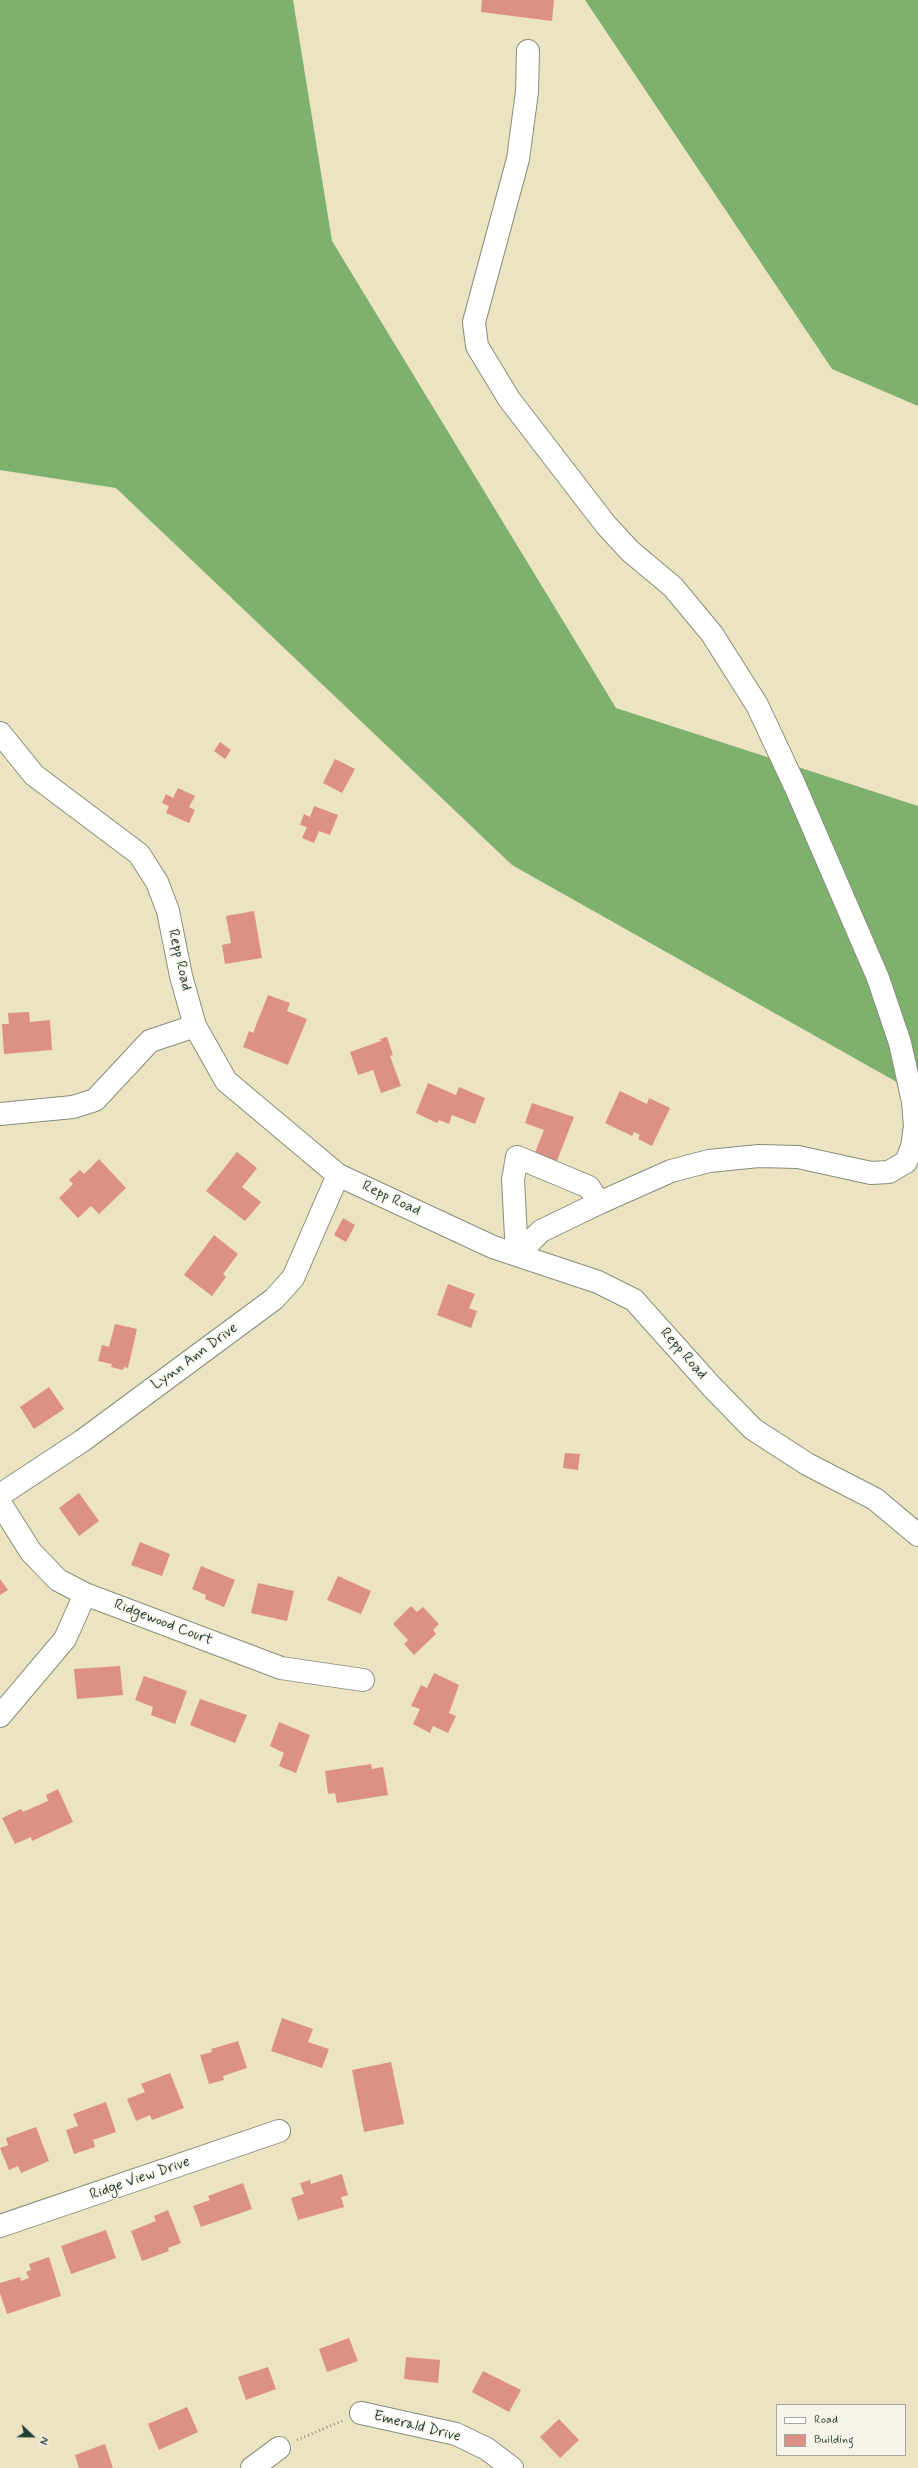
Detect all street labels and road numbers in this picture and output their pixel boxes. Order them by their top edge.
street label: Repp Road [163,927,195,993]
street label: Repp Road [359,1178,423,1220]
street label: Lynn Ann Drive [148,1320,242,1394]
street label: Repp Road [656,1324,710,1384]
street label: Ridgewood Court [111,1596,215,1650]
street label: Ridge View Drive [87,2153,193,2205]
street label: Emerald Drive [372,2407,462,2447]

